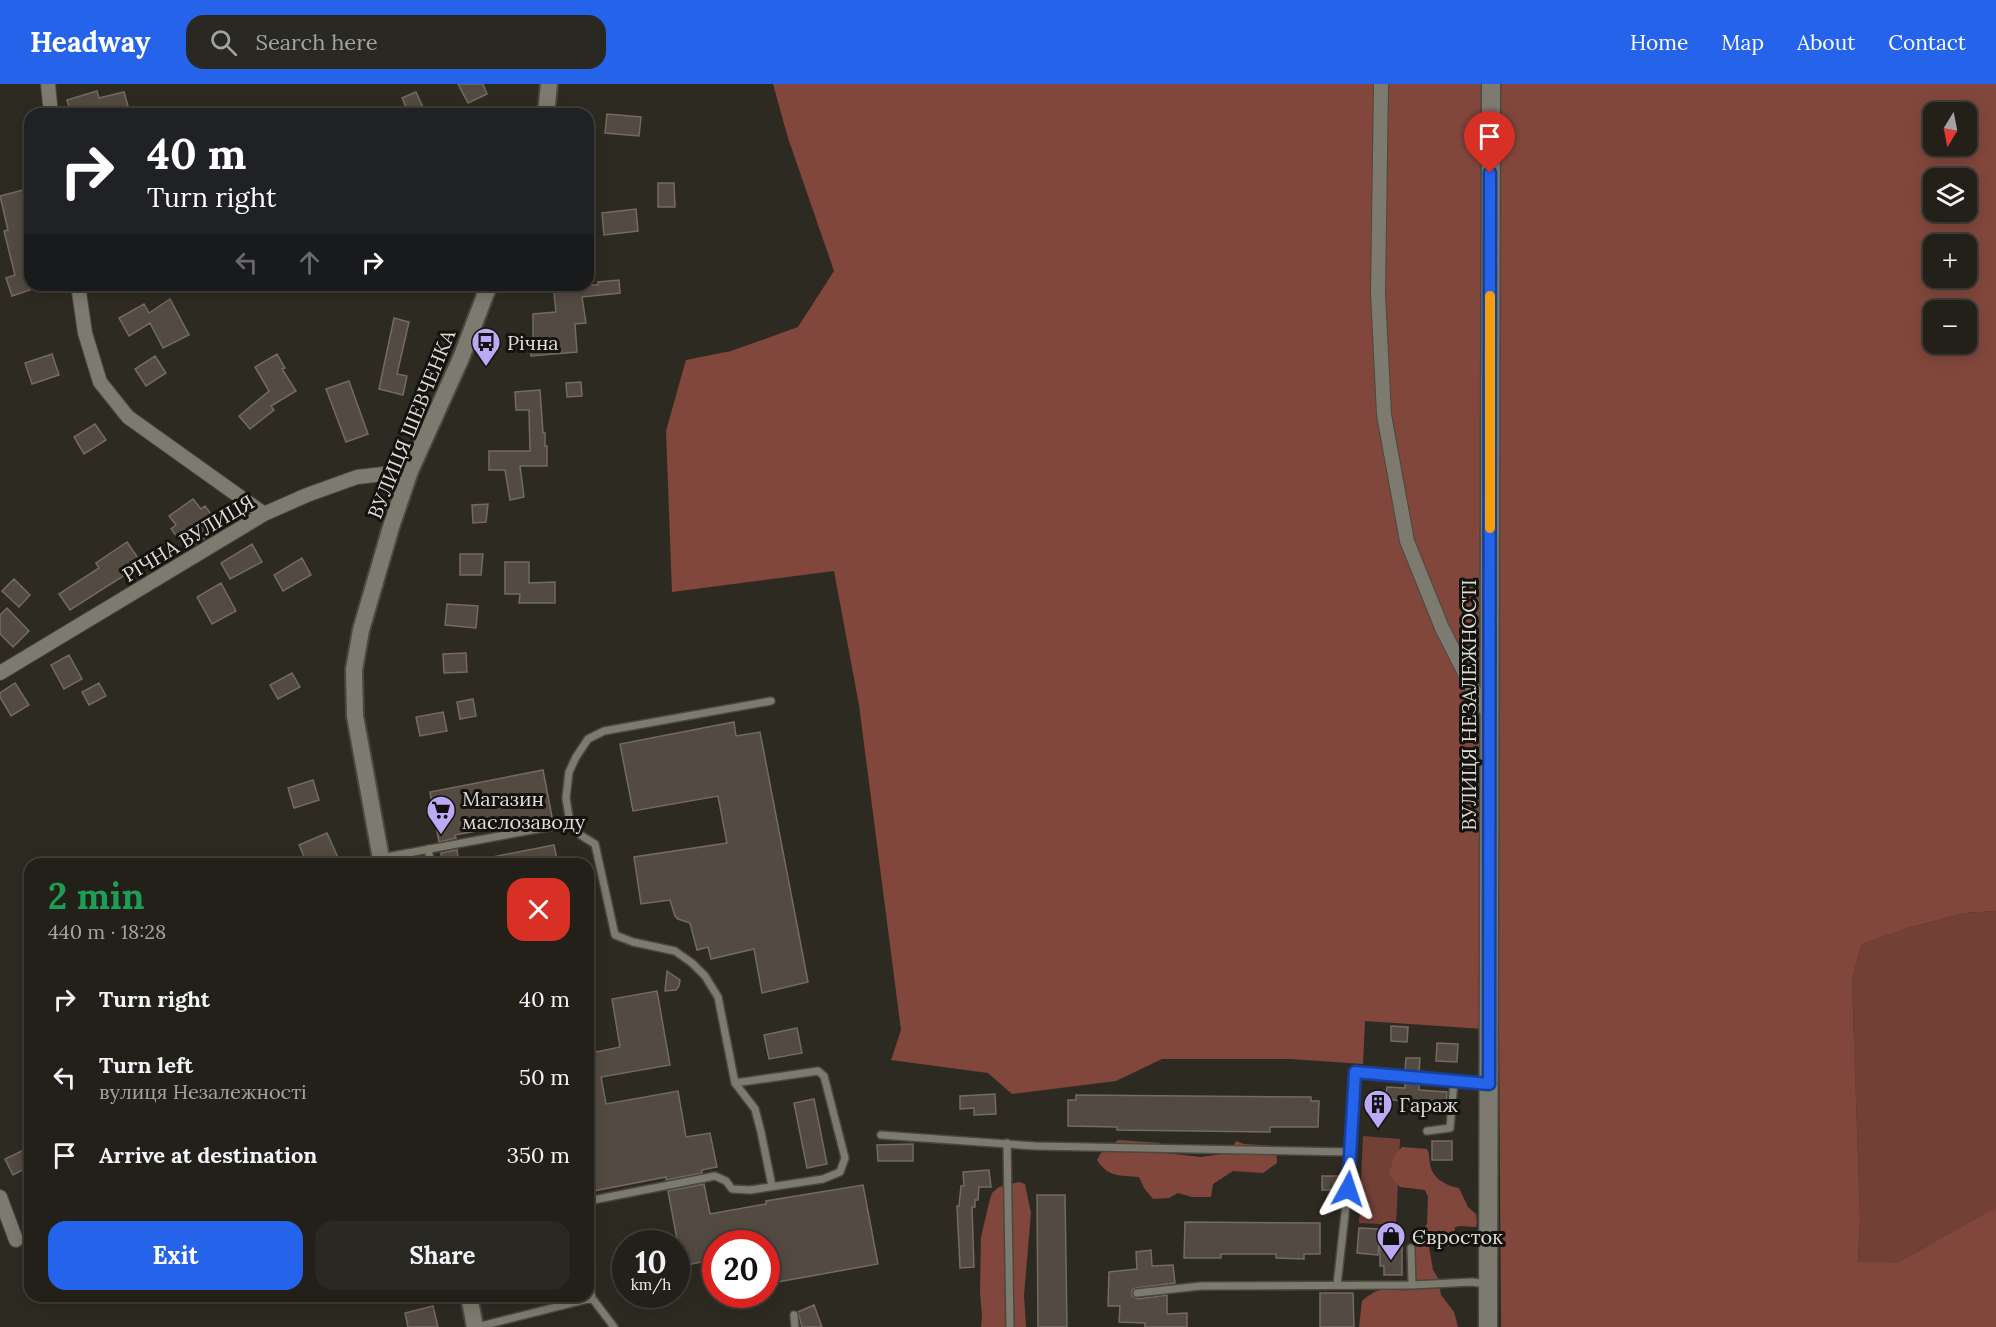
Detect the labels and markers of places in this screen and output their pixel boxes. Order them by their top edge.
pin [1464,111,1515,173]
bus stop icon: Річна [470,326,502,368]
place label: Річна [507,330,559,355]
place label: Магазин маслозаводу [462,786,586,834]
supermarket icon: Магазин маслозаводу [425,794,457,836]
building icon: Гараж [1362,1088,1394,1130]
place label: Гараж [1399,1092,1459,1117]
shop icon: Євросток [1375,1220,1407,1262]
place label: Євросток [1412,1224,1503,1249]

